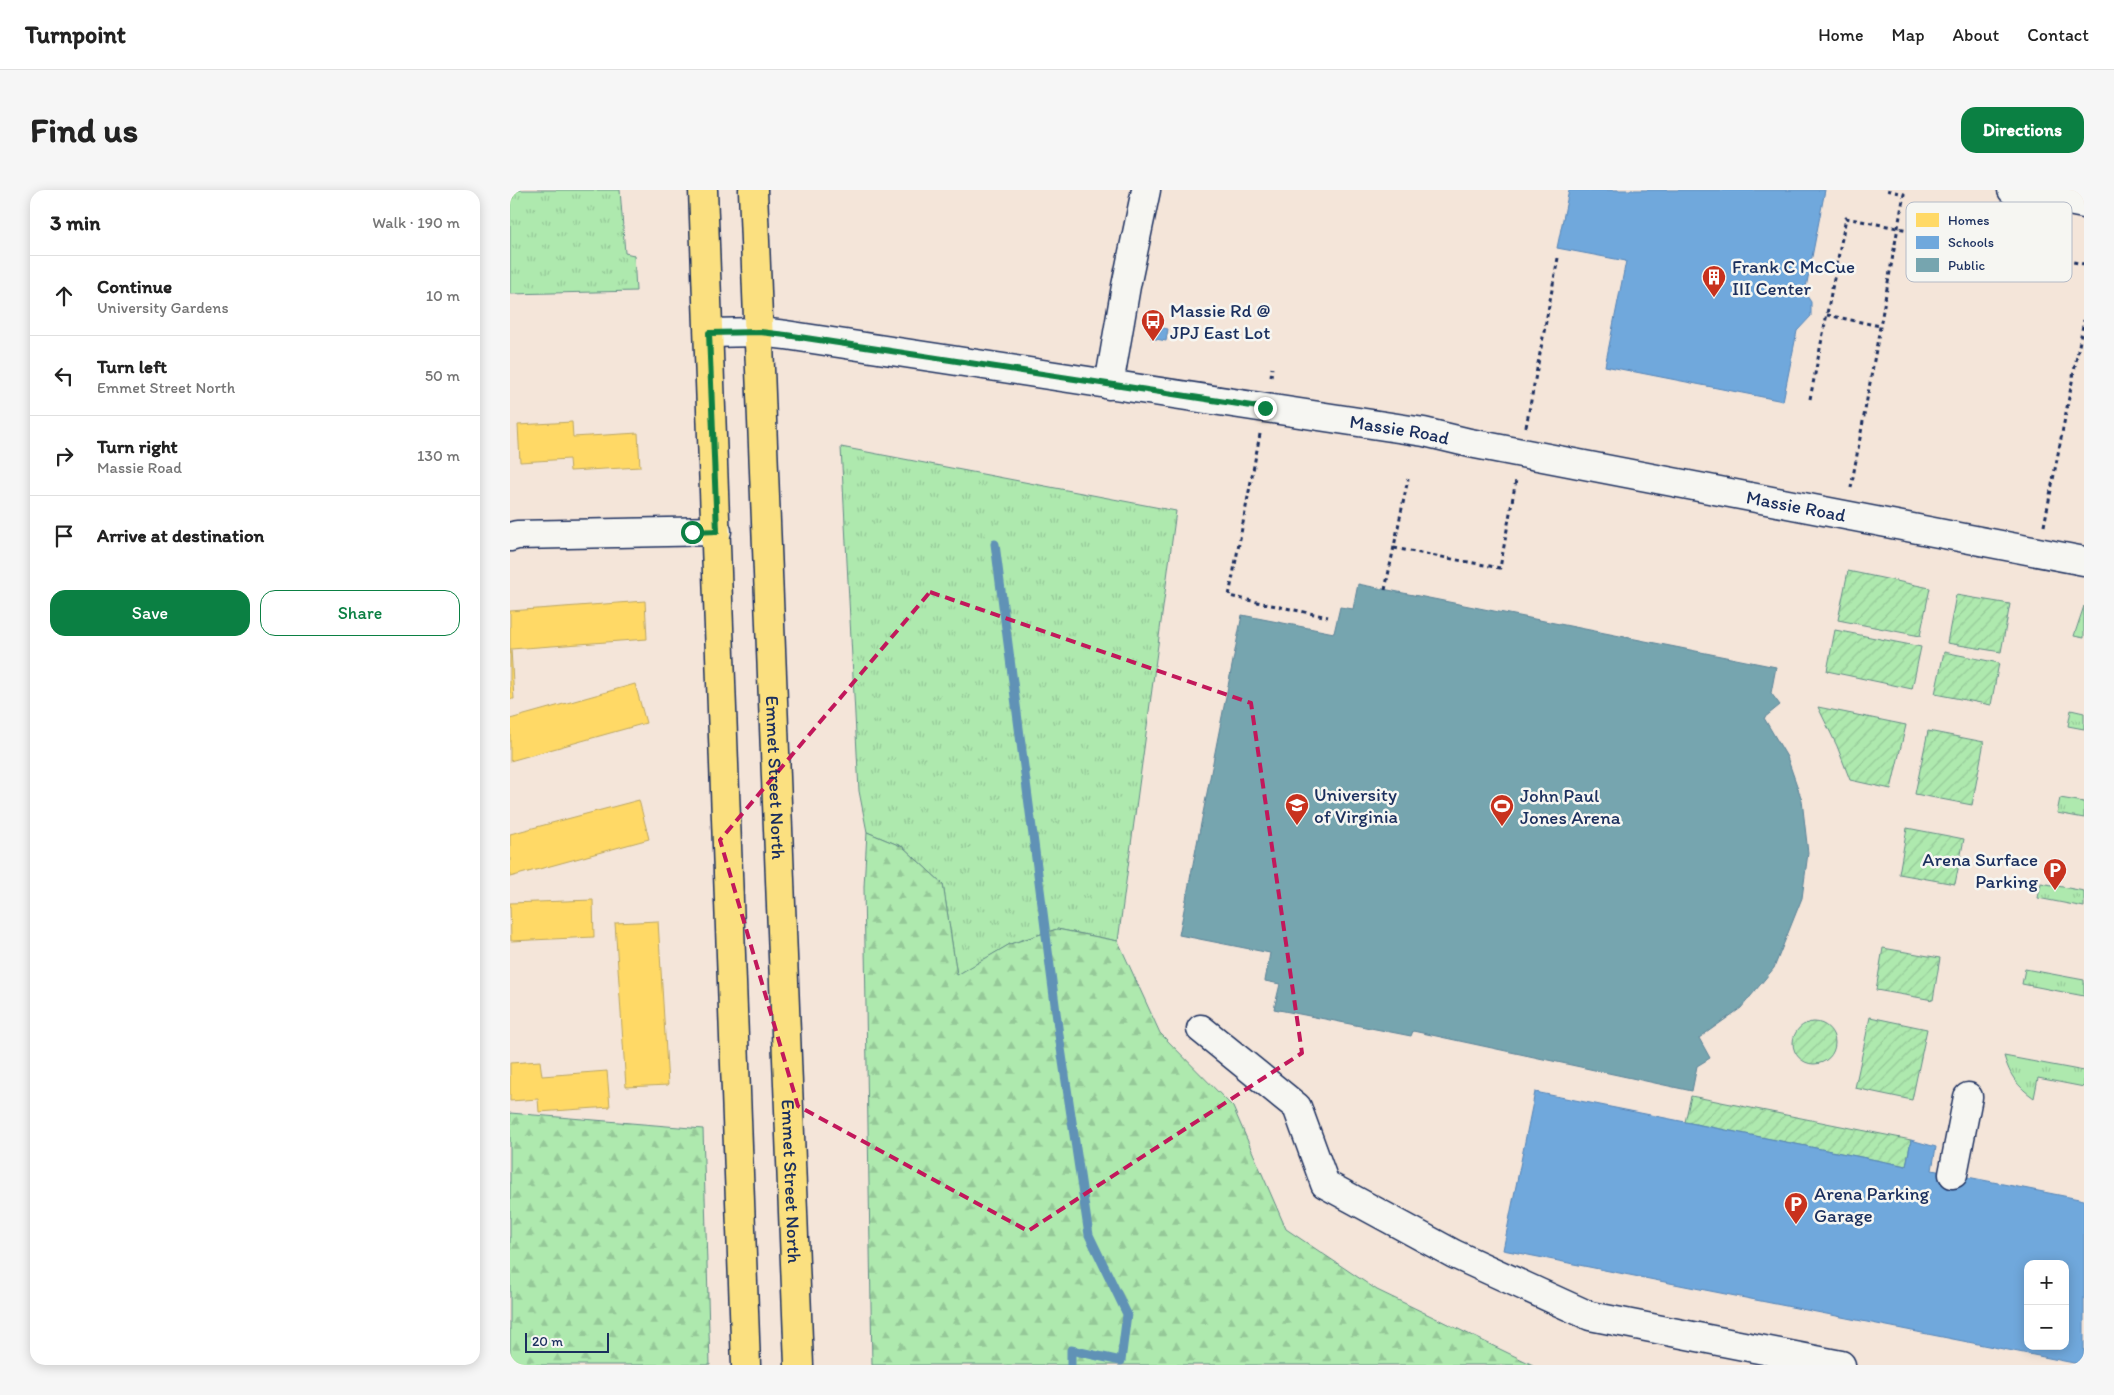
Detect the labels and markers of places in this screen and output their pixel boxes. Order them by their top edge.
place label: Frank C McCue III Center [1732,255,1855,300]
building icon: Frank C McCue III Center [1701,264,1727,298]
place label: Massie Rd @ JPJ East Lot [1170,299,1270,344]
bus stop icon: Massie Rd @ JPJ East Lot [1140,308,1166,342]
place label: University of Virginia [1314,783,1398,828]
place label: John Paul Jones Arena [1520,784,1621,829]
school or university icon: University of Virginia [1284,792,1310,826]
sports icon: John Paul Jones Arena [1489,793,1515,827]
place label: Arena Surface Parking [1922,848,2038,893]
parking icon: Arena Surface Parking [2042,857,2068,891]
place label: Arena Parking Garage [1814,1182,1930,1227]
parking icon: Arena Parking Garage [1783,1191,1809,1225]

